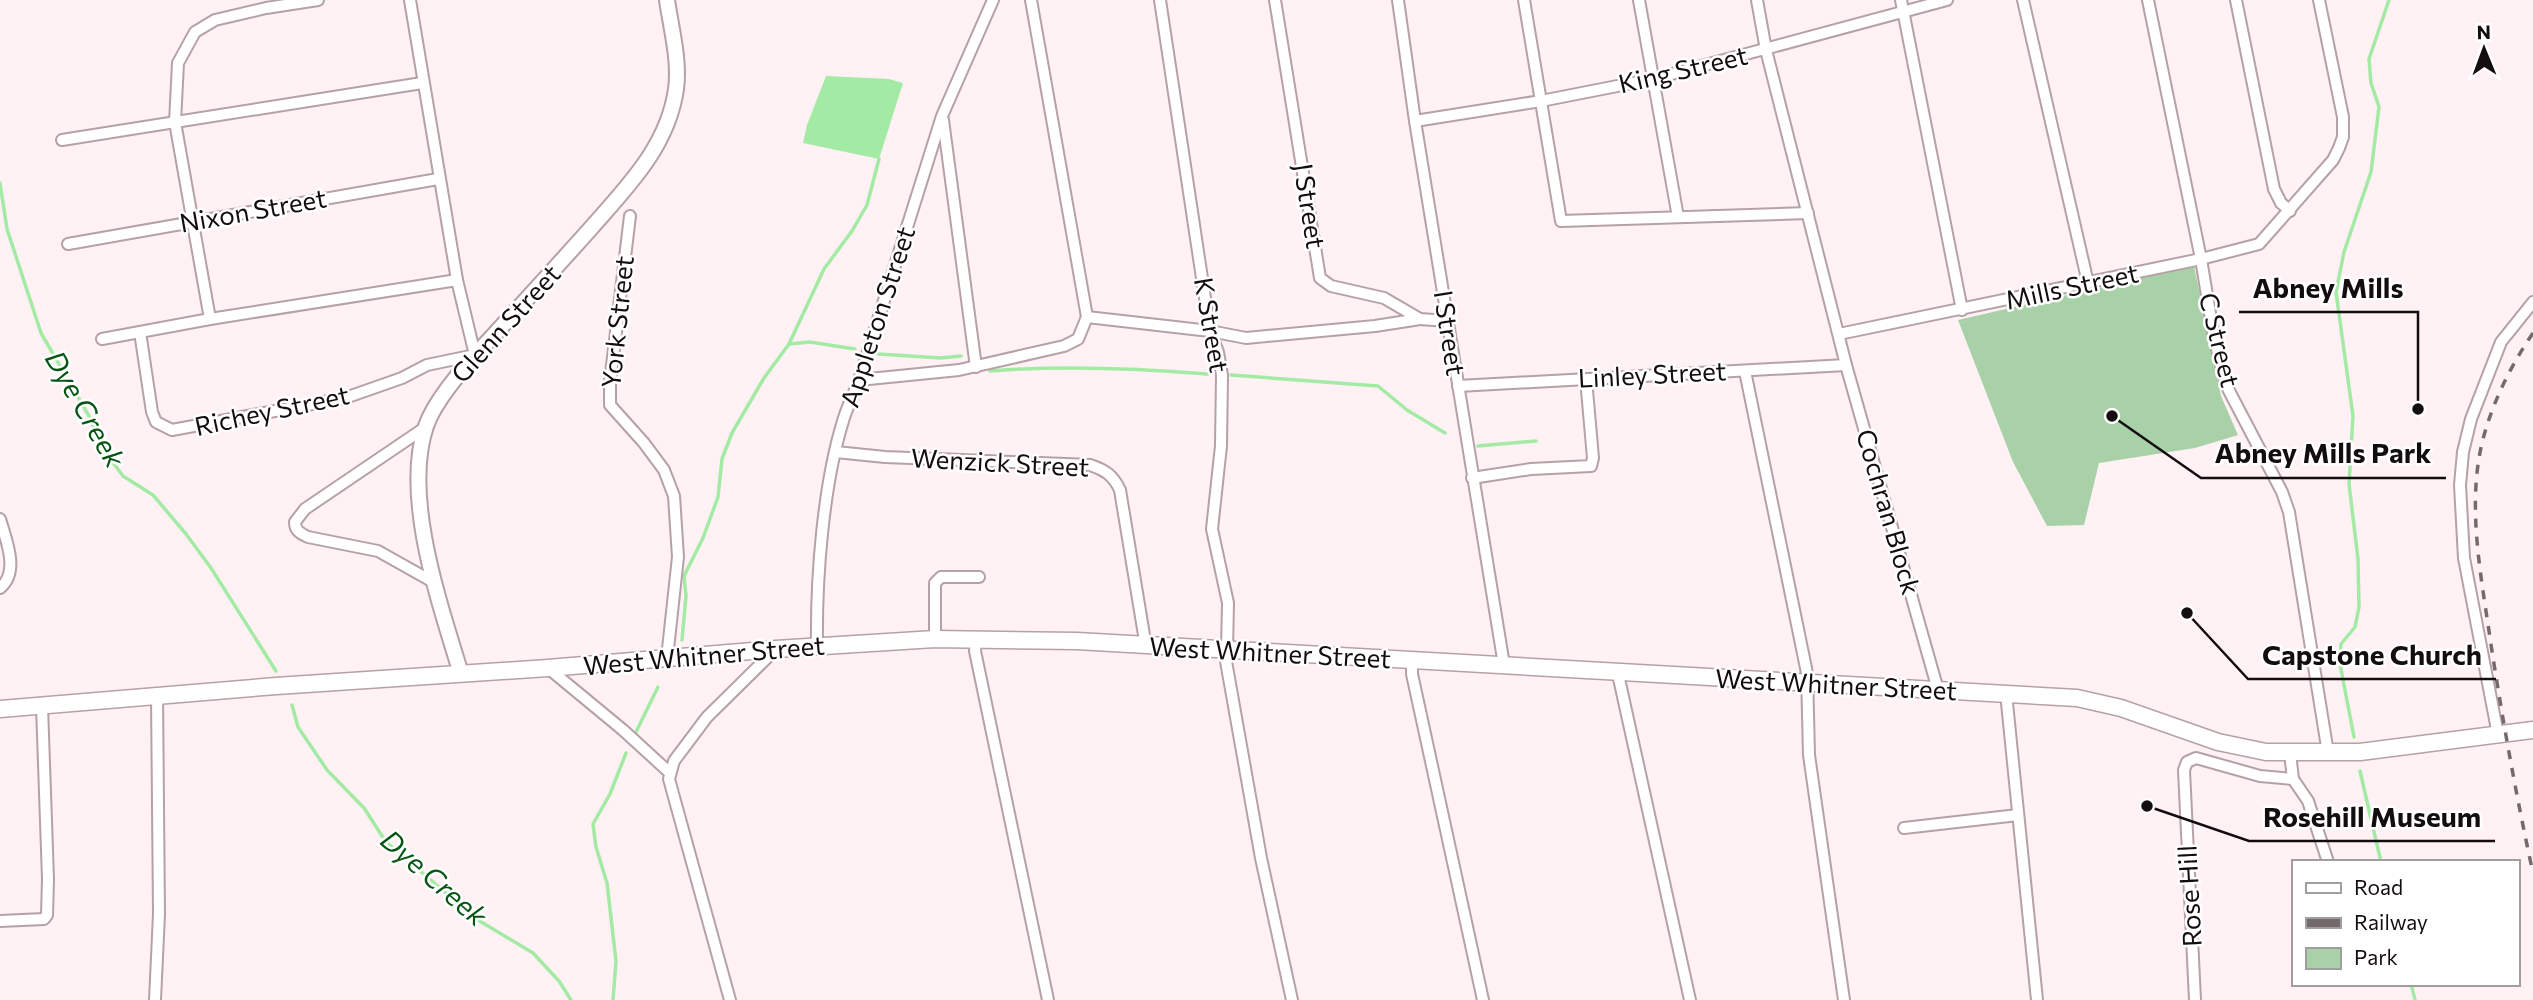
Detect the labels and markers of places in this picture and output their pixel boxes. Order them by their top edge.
callout: Abney Mills [2239,263,2418,312]
callout: Abney Mills Park [2201,429,2446,478]
callout: Capstone Church [2248,630,2496,679]
callout: Rosehill Museum [2249,792,2495,841]

